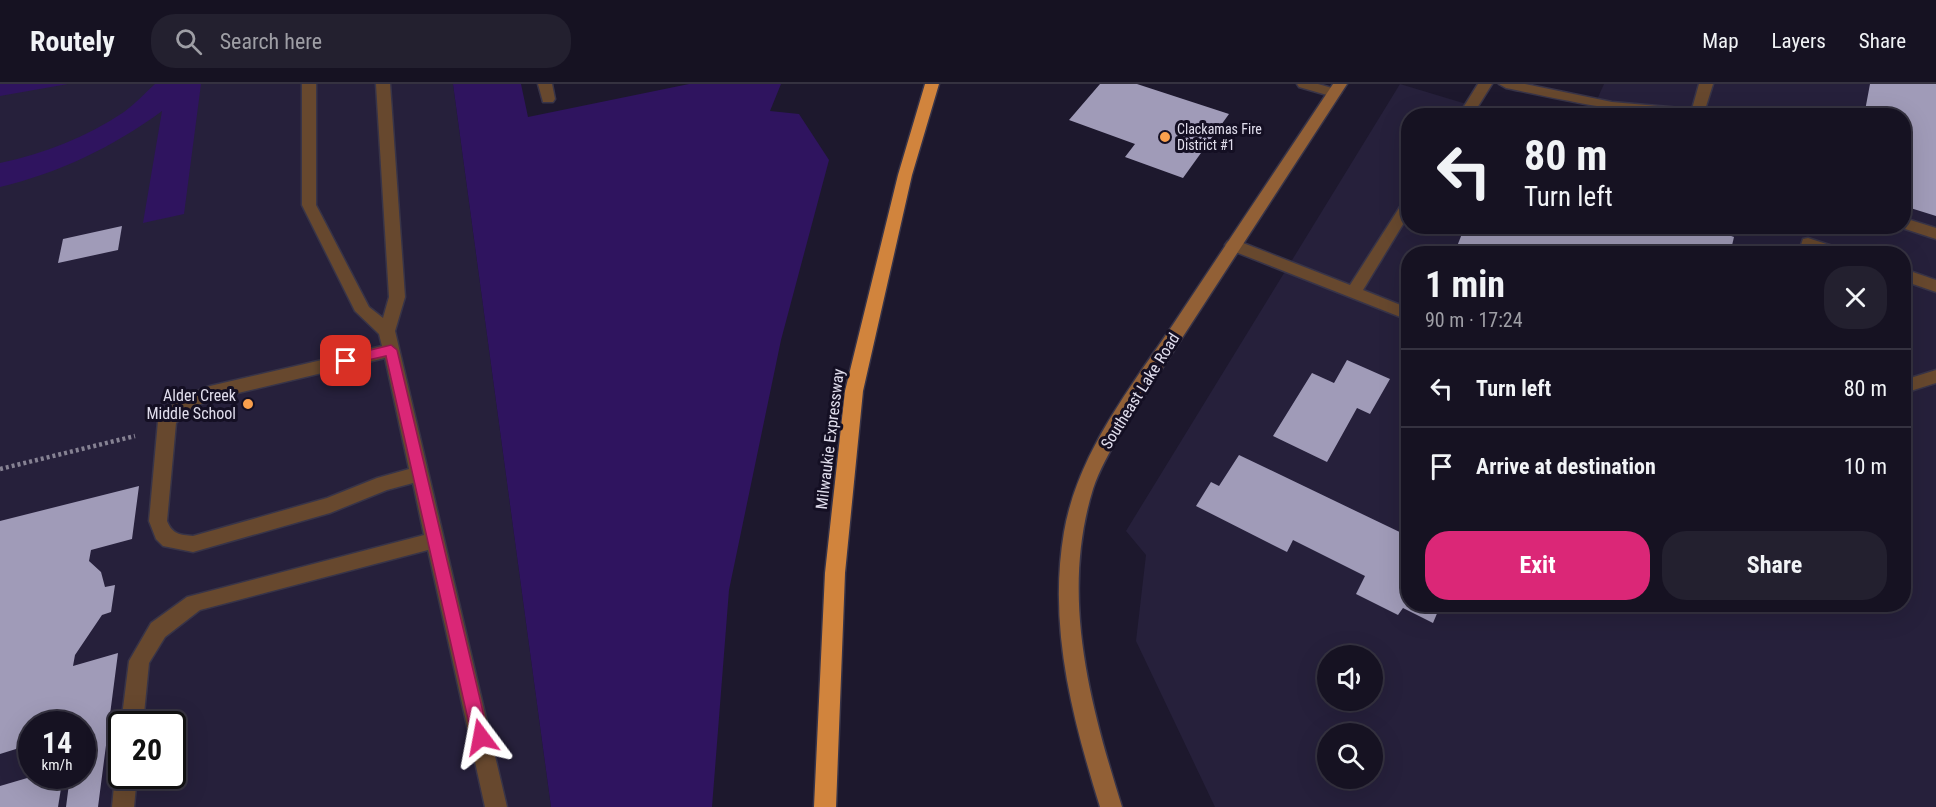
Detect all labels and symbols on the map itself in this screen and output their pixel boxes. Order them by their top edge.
place label: Clackamas Fire District #1 [1177,121,1262,153]
marker: Clackamas Fire District #1 [1158,130,1172,144]
street label: Southeast Lake Road [1097,330,1183,452]
pin [320,335,371,386]
street label: Milwaukie Expressway [812,367,848,510]
place label: Alder Creek Middle School [146,386,237,423]
marker: Alder Creek Middle School [241,397,255,411]
position arrow [449,705,513,769]
speed limit sign: 20 [108,711,186,789]

